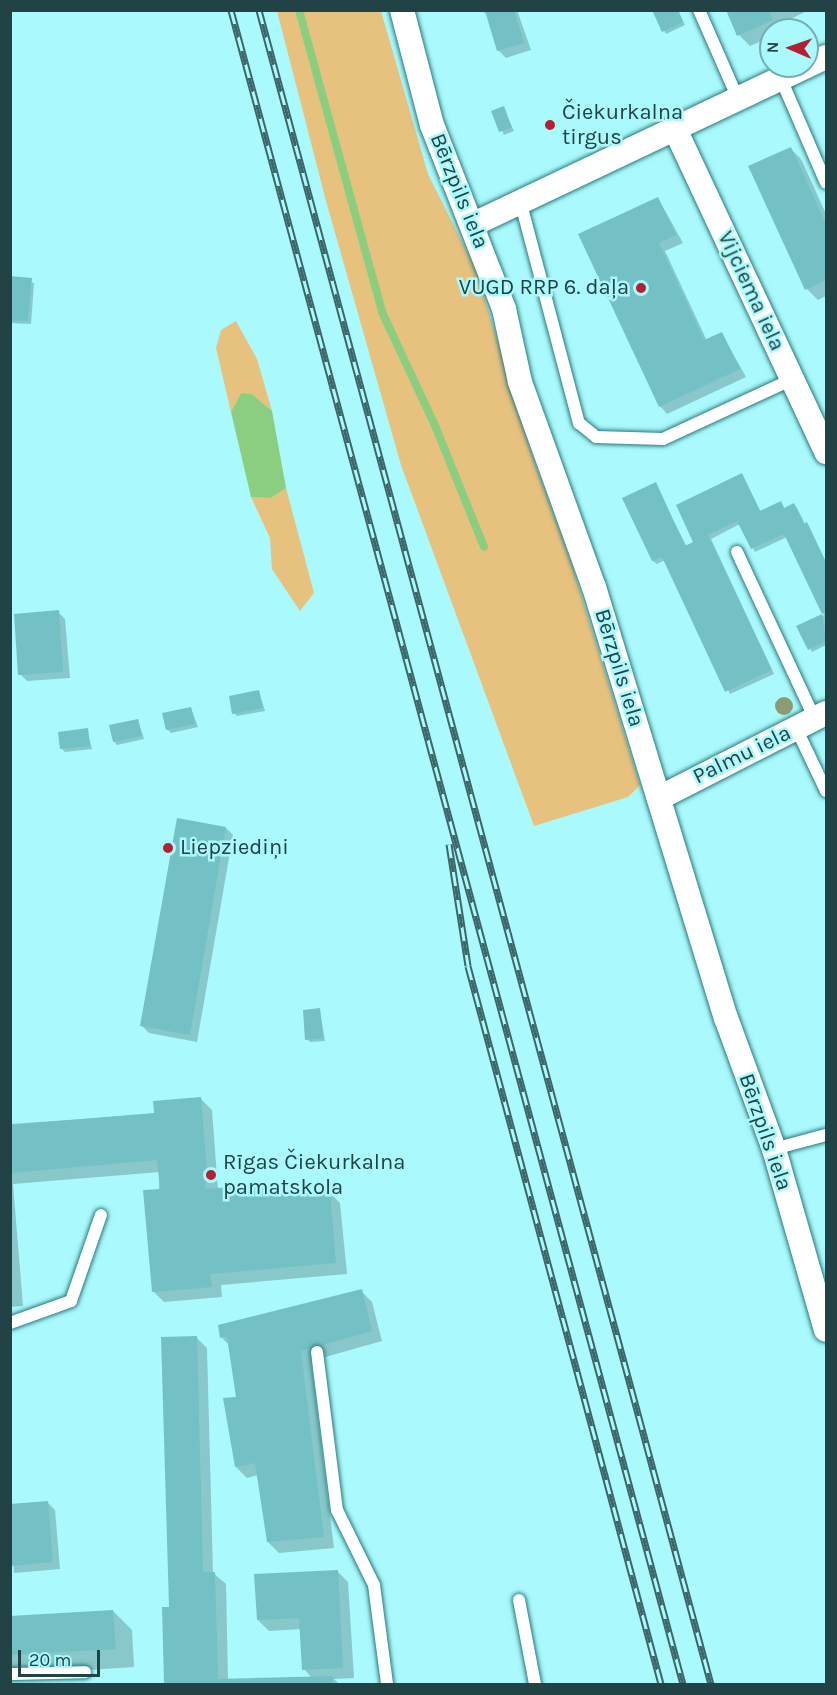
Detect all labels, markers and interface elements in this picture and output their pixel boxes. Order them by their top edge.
north arrow [759,18,819,78]
text: N [763,41,782,54]
place label: Čiekurkalna tirgus [562,99,683,150]
marker: Čiekurkalna tirgus [543,118,557,132]
street label: Bērzpils iela [424,130,494,252]
street label: Vijciema iela [712,227,790,355]
place label: VUGD RRP 6. daļa [459,275,629,301]
marker: VUGD RRP 6. daļa [634,281,648,295]
street label: Bērzpils iela [589,606,649,730]
street label: Palmu iela [689,720,795,790]
place label: Liepziediņi [180,835,289,861]
marker: Liepziediņi [161,841,175,855]
street label: Bērzpils iela [733,1070,797,1194]
place label: Rīgas Čiekurkalna pamatskola [223,1149,405,1200]
marker: Rīgas Čiekurkalna pamatskola [204,1168,218,1182]
scale bar [21,1638,104,1676]
text: 20 m [29,1649,71,1671]

